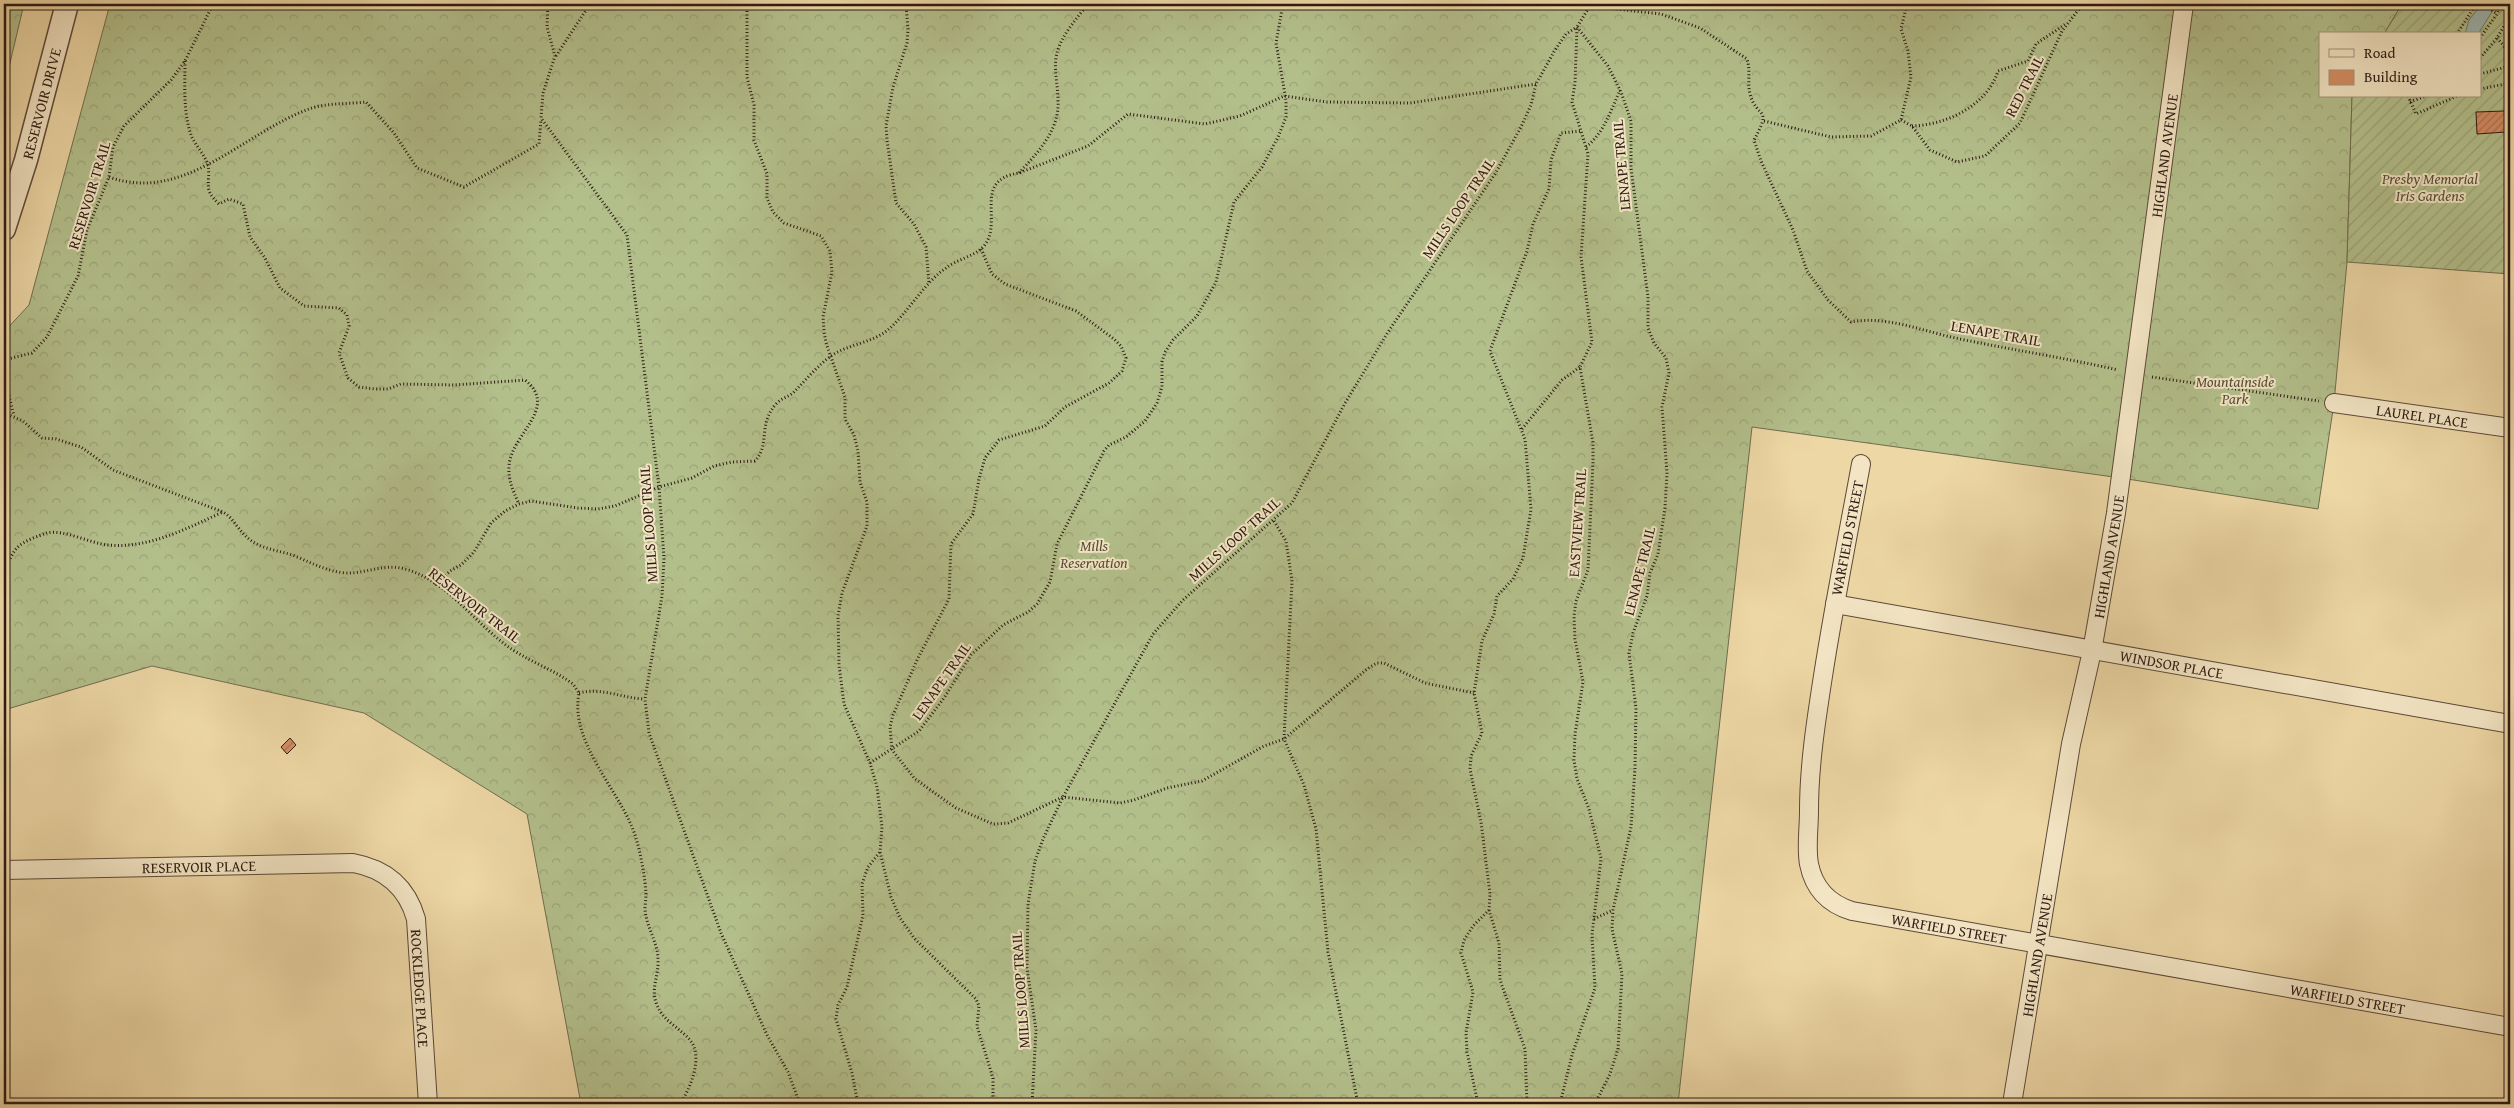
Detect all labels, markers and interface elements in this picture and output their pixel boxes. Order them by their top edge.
legend [2319,32,2482,98]
text: Road [2364,42,2395,63]
street label: RESERVOIR DRIVE [16,45,66,161]
street label: RED TRAIL [2000,51,2049,120]
text: Building [2364,66,2418,87]
street label: HIGHLAND AVENUE [2145,92,2182,219]
street label: LENAPE TRAIL [1607,118,1635,211]
street label: RESERVOIR TRAIL [63,138,116,252]
street label: MILLS LOOP TRAIL [1417,153,1500,262]
park label: Presby Memorial Iris Gardens [2381,168,2478,206]
street label: LENAPE TRAIL [1949,315,2043,351]
park label: Mountainside Park [2196,371,2274,409]
street label: LAUREL PLACE [2375,399,2470,432]
street label: MILLS LOOP TRAIL [633,464,663,583]
street label: EASTVIEW TRAIL [1563,467,1591,578]
street label: WARFIELD STREET [1826,478,1869,597]
street label: MILLS LOOP TRAIL [1183,492,1285,586]
street label: HIGHLAND AVENUE [2087,493,2129,620]
street label: LENAPE TRAIL [1618,524,1660,618]
park label: Mills Reservation [1059,535,1128,573]
street label: RESERVOIR TRAIL [424,562,526,648]
street label: LENAPE TRAIL [906,637,976,724]
street label: WINDSOR PLACE [2118,644,2226,683]
street label: RESERVOIR PLACE [142,854,257,878]
street label: HIGHLAND AVENUE [2016,891,2057,1018]
street label: WARFIELD STREET [1890,908,2009,949]
street label: ROCKLEDGE PLACE [406,928,435,1049]
street label: MILLS LOOP TRAIL [1005,930,1035,1049]
street label: WARFIELD STREET [2288,978,2408,1019]

